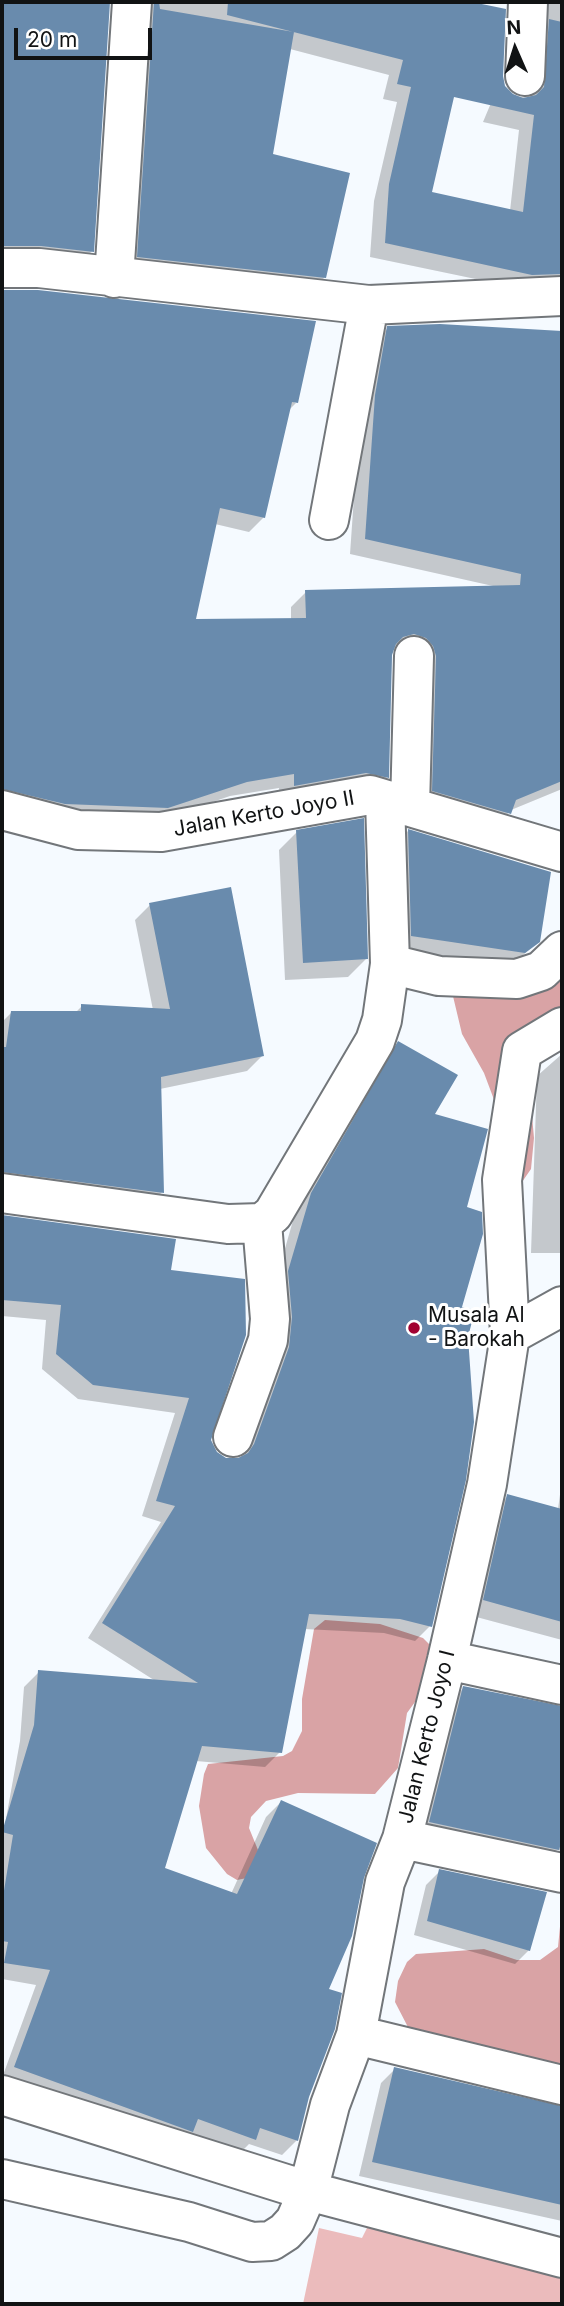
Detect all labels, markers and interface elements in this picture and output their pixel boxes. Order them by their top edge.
scale bar [18,14,156,58]
north arrow [480,14,550,84]
text: N [506,16,522,39]
text: 20 m [27,27,77,52]
street label: Jalan Kerto Joyo II [172,786,356,842]
place label: Musala Al - Barokah [428,1303,525,1353]
marker: Musala Al - Barokah [406,1320,422,1336]
street label: Jalan Kerto Joyo I [393,1648,461,1826]

